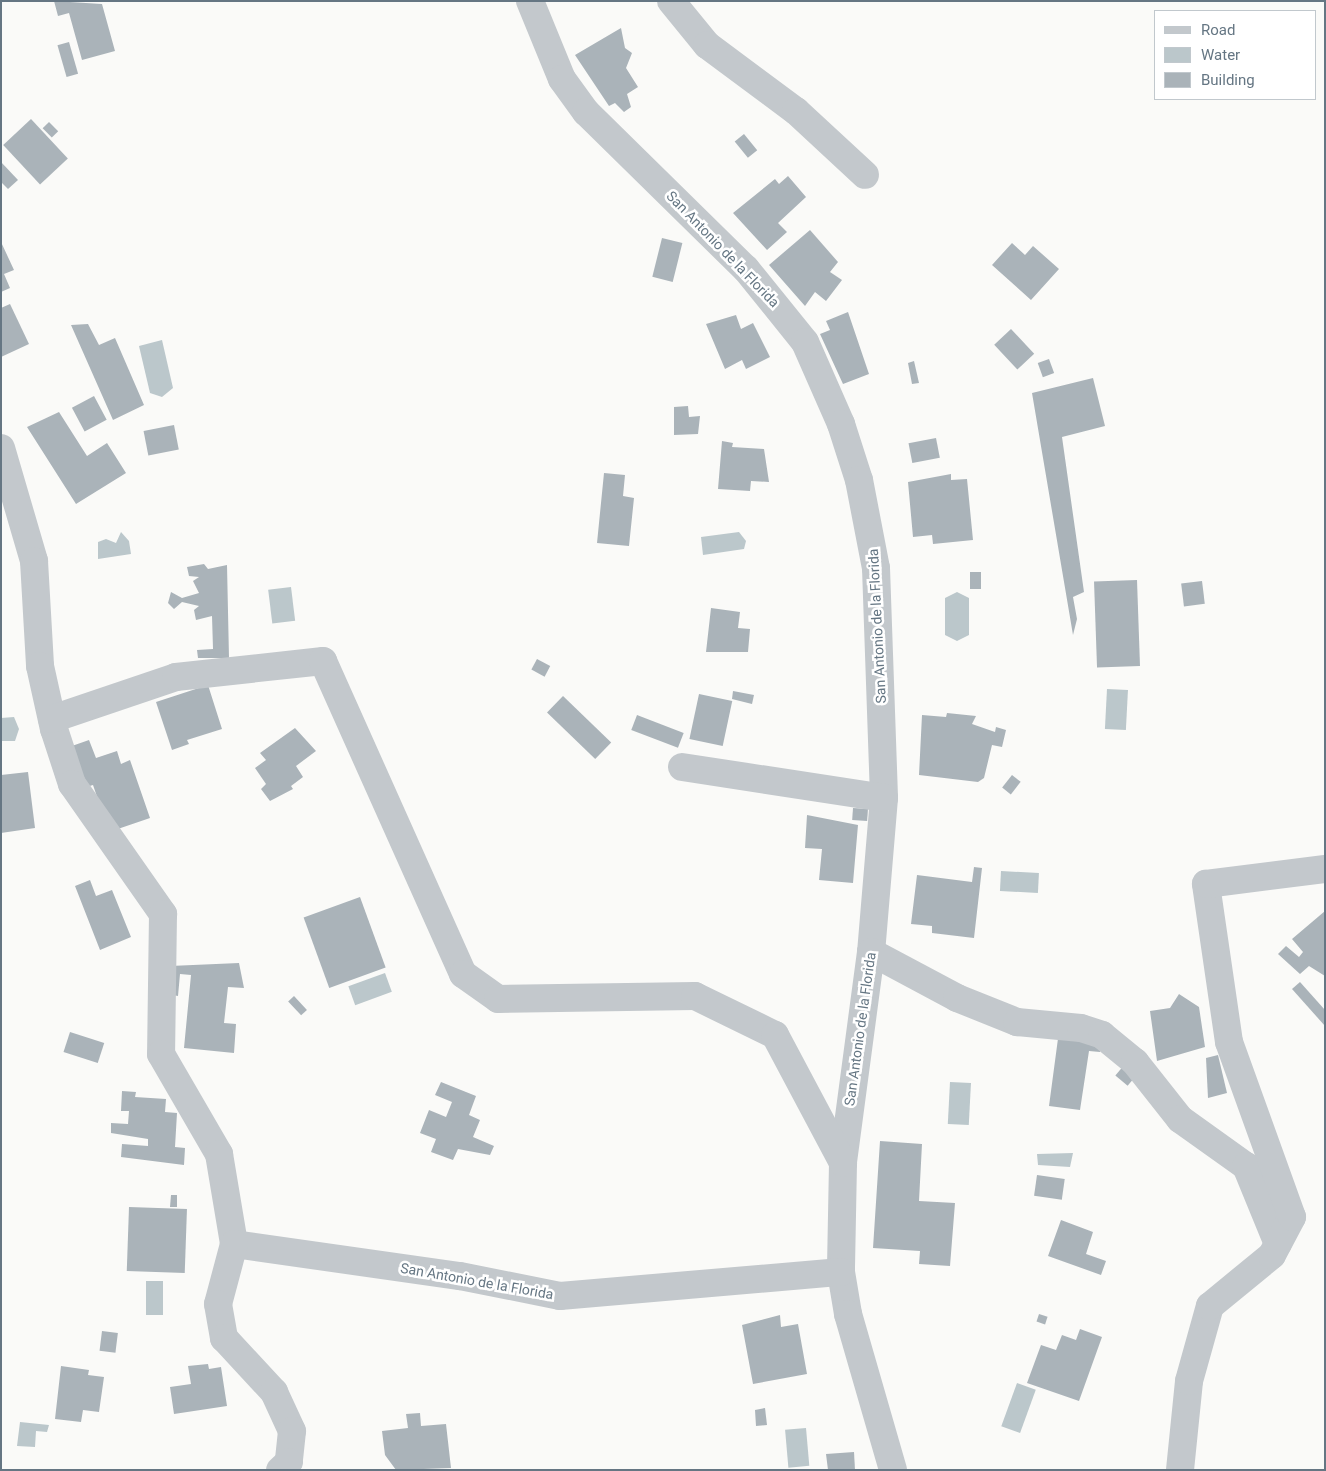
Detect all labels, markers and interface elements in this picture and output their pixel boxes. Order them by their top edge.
legend [1154,10,1316,100]
text: Road [1201,21,1235,39]
text: Water [1201,46,1240,64]
text: Building [1201,71,1255,89]
street label: San Antonio de la Florida [663,187,783,311]
street label: San Antonio de la Florida [865,548,889,704]
street label: San Antonio de la Florida [841,951,879,1107]
street label: San Antonio de la Florida [399,1259,555,1303]

